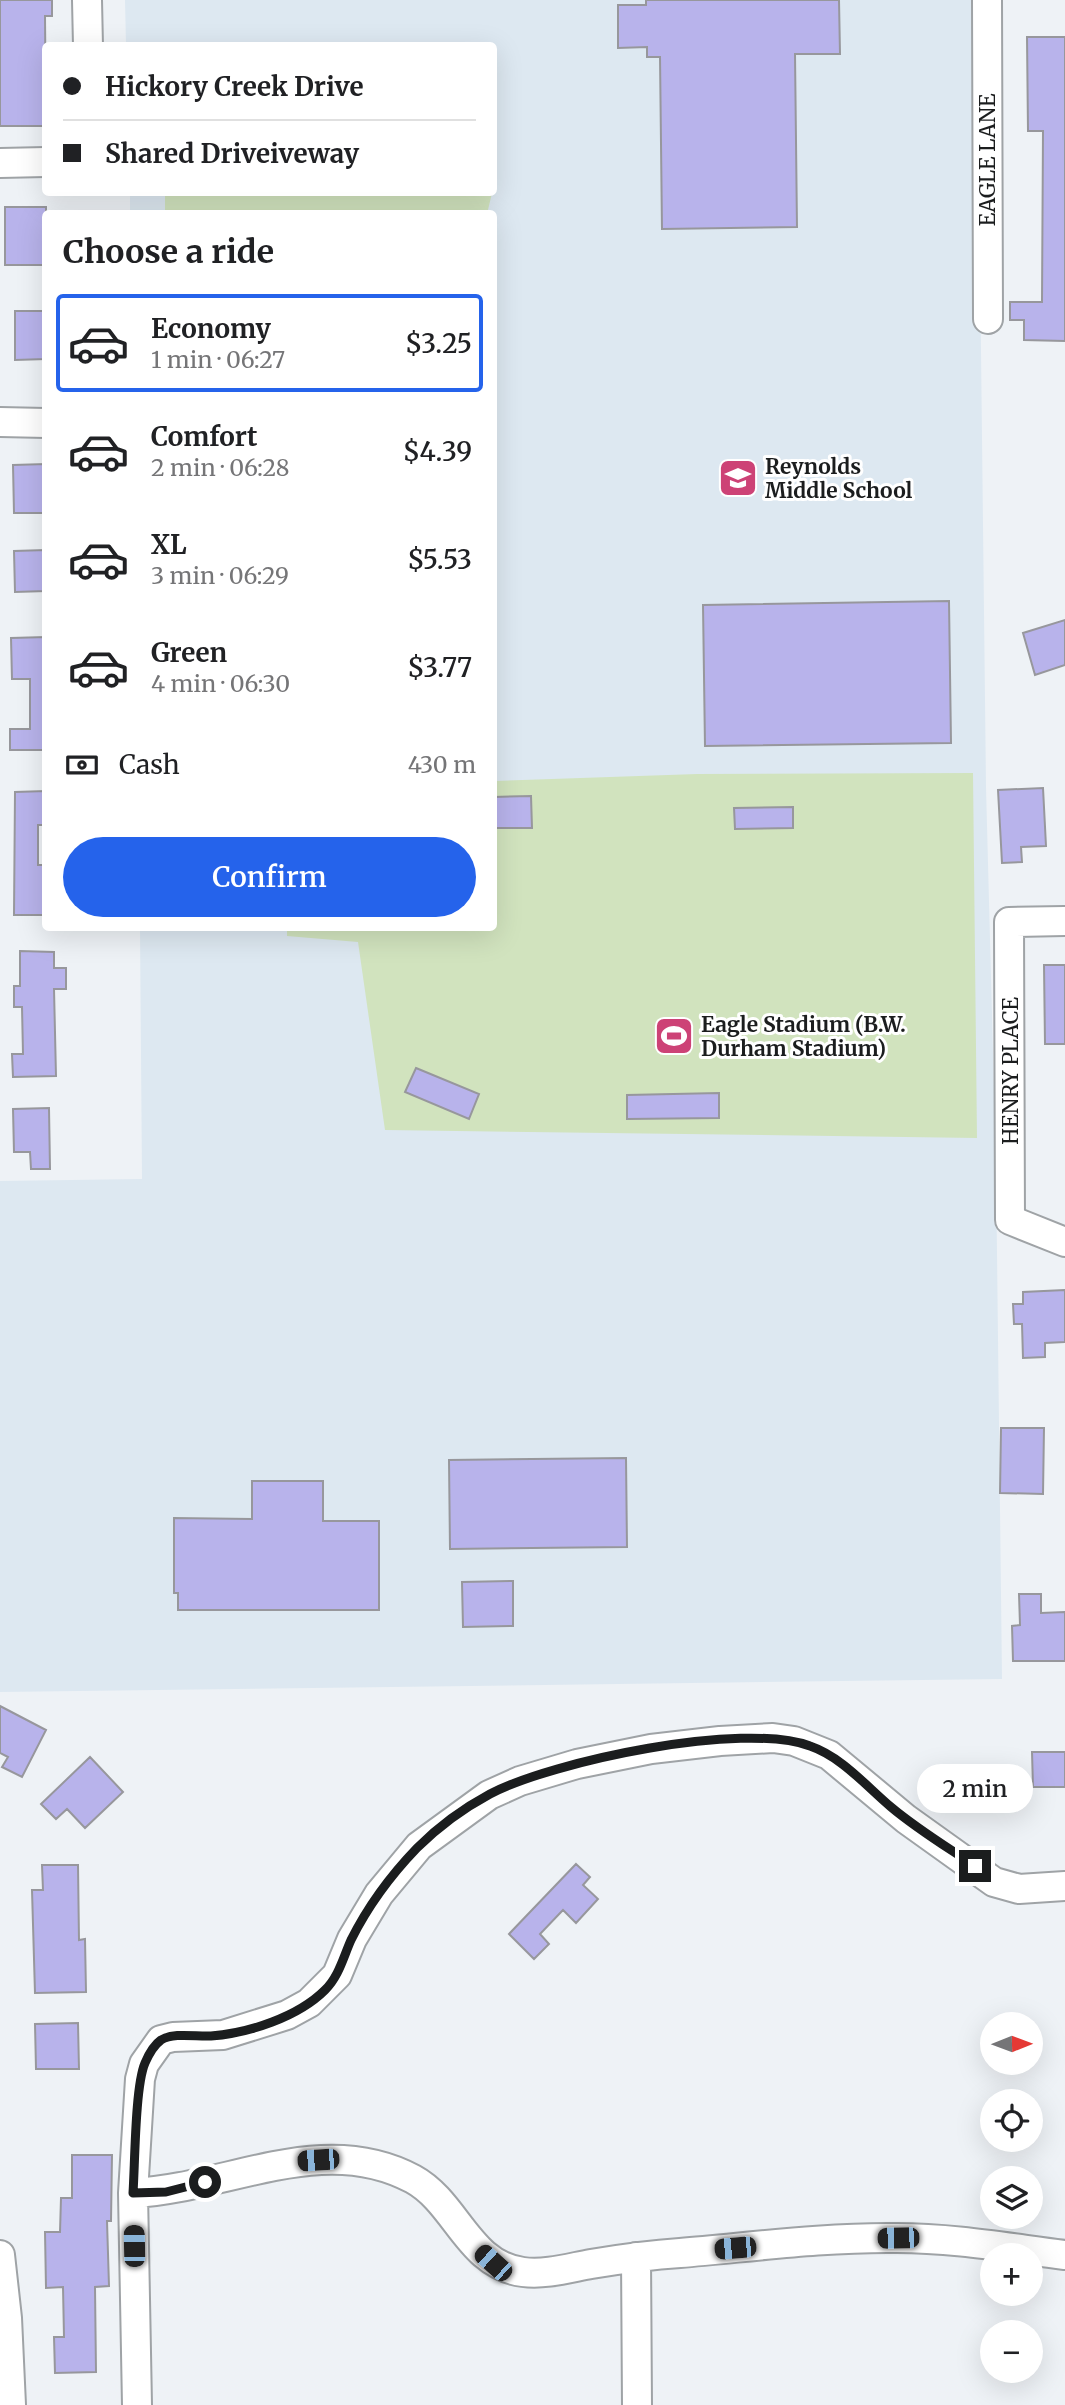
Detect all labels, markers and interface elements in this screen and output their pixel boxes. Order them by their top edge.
text: Hickory Creek Drive [105,70,363,103]
street label: EAGLE LANE [974,93,1001,226]
text: Shared Driveiveway [105,137,359,170]
text: Choose a ride [63,232,274,272]
icon: car [67,312,130,375]
text: Economy [151,312,271,345]
text: $3.25 [405,327,472,360]
text: 1 min · 06:27 [151,345,285,374]
icon: car [67,420,130,483]
text: Comfort [151,420,257,453]
text: $4.39 [403,435,472,468]
text: 2 min · 06:28 [151,453,289,482]
place label: Reynolds Middle School [765,453,913,504]
school or university icon: Reynolds Middle School [717,457,759,499]
icon: car [67,528,130,591]
text: XL [151,528,187,561]
text: $5.53 [407,543,472,576]
text: 3 min · 06:29 [151,561,289,590]
icon: car [67,636,130,699]
text: Green [151,636,227,669]
text: $3.77 [407,651,472,684]
text: 4 min · 06:30 [151,669,290,698]
icon: cash [63,746,101,784]
text: Cash [119,748,180,781]
text: 430 m [408,750,476,779]
button: Confirm [63,837,476,917]
street label: HENRY PLACE [997,997,1024,1145]
place label: Eagle Stadium (B.W. Durham Stadium) [701,1011,906,1062]
sports icon: Eagle Stadium (B.W. Durham Stadium) [653,1015,695,1057]
callout: 2 min [917,1764,1033,1814]
text: 2 min [943,1774,1007,1803]
route end [959,1850,991,1882]
north arrow [980,2012,1043,2076]
map controls [980,2012,1043,2383]
button: locate [980,2089,1043,2152]
car [297,2148,340,2172]
route start [189,2166,221,2198]
button: layers [980,2166,1043,2229]
car [124,2225,145,2267]
car [877,2227,920,2249]
car [714,2236,757,2260]
car [471,2241,516,2285]
button: + [980,2243,1043,2306]
button: − [980,2320,1043,2383]

